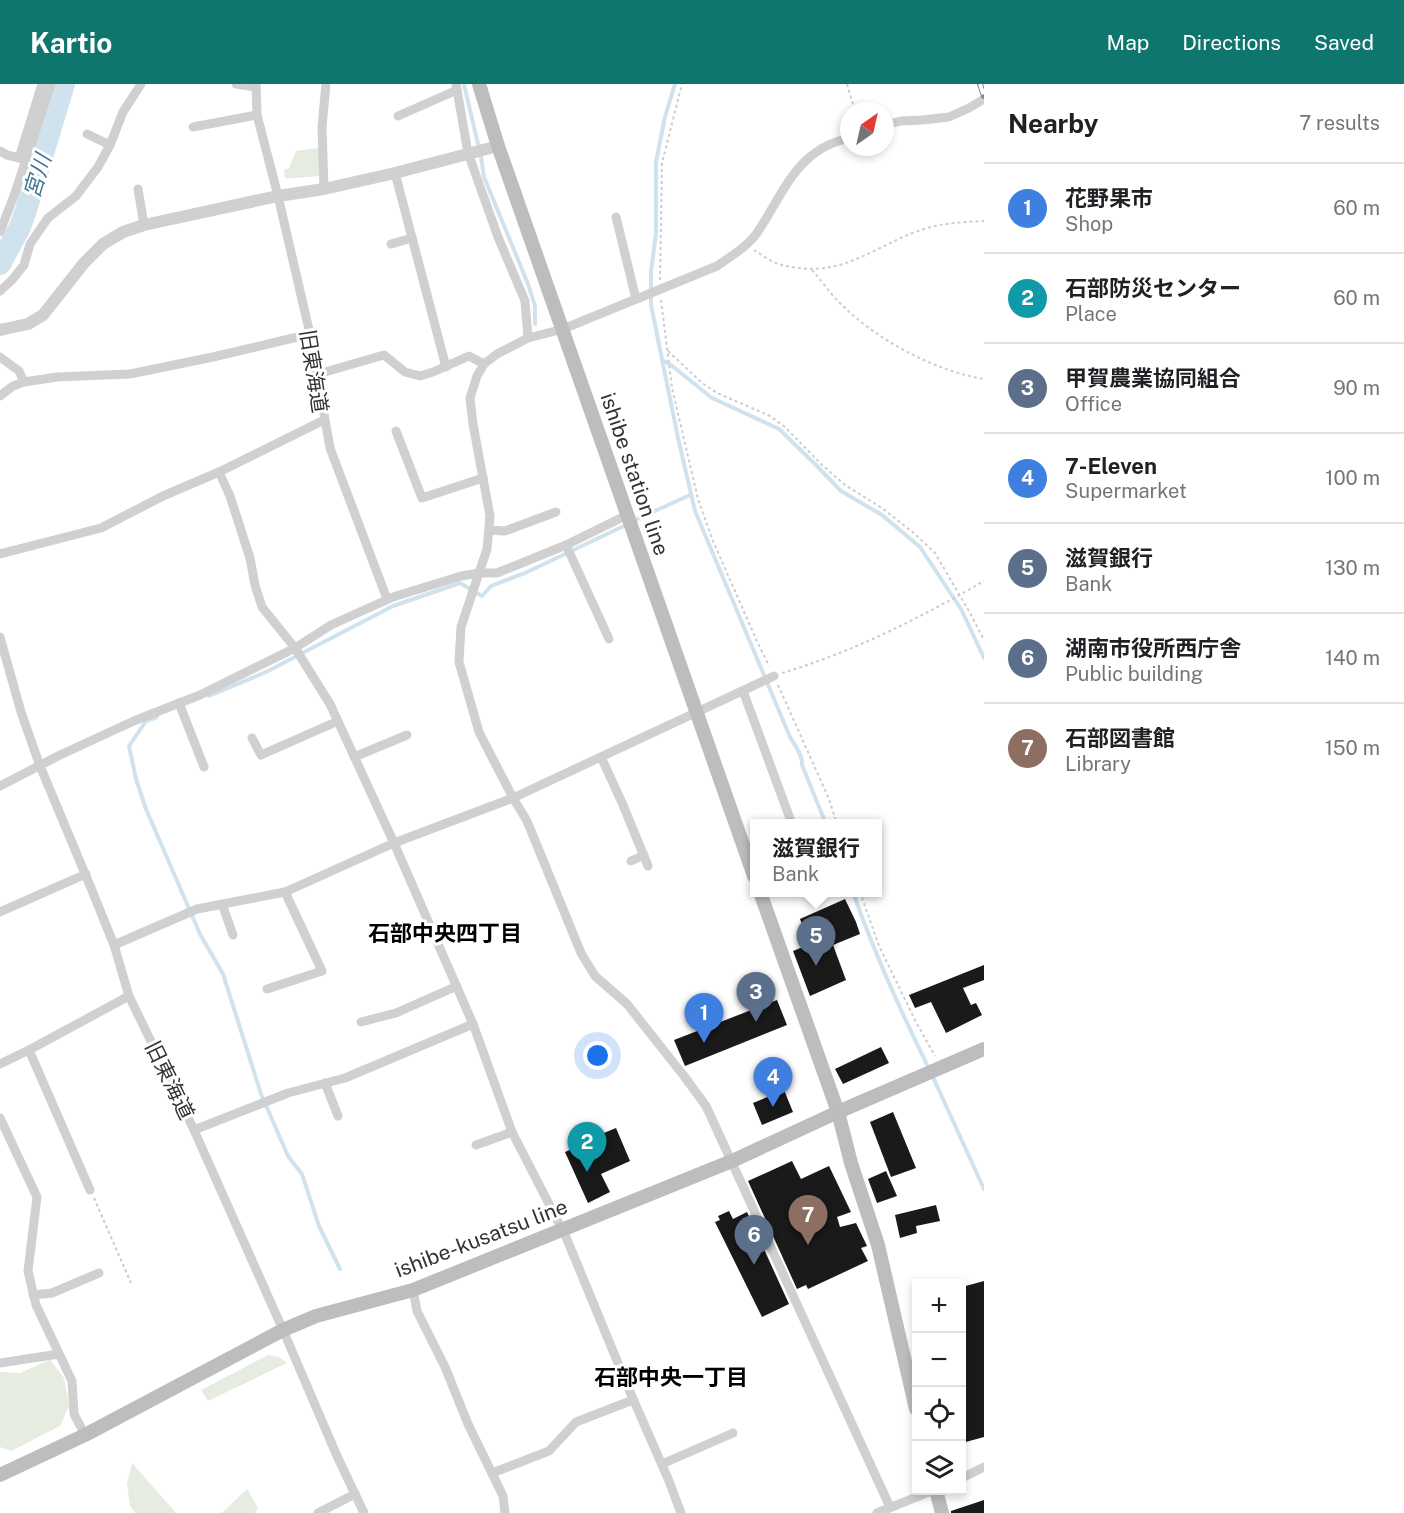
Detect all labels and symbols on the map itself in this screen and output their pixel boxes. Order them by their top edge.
north arrow [840,102,894,156]
water label: 宮川 [18,149,56,201]
street label: 旧東海道 [295,328,333,414]
street label: ishibe station line [595,389,675,559]
pin: 5 [796,916,836,966]
district label: 石部中央四丁目 [368,920,522,946]
pin: 3 [736,972,776,1022]
pin: 1 [684,994,724,1043]
street label: 旧東海道 [140,1037,200,1123]
your location [583,1041,612,1070]
pin: 4 [754,1058,792,1107]
pin: 2 [568,1122,606,1172]
street label: ishibe-kusatsu line [391,1194,571,1282]
pin: 7 [788,1196,828,1245]
pin: 6 [734,1216,774,1265]
district label: 石部中央一丁目 [594,1364,748,1390]

